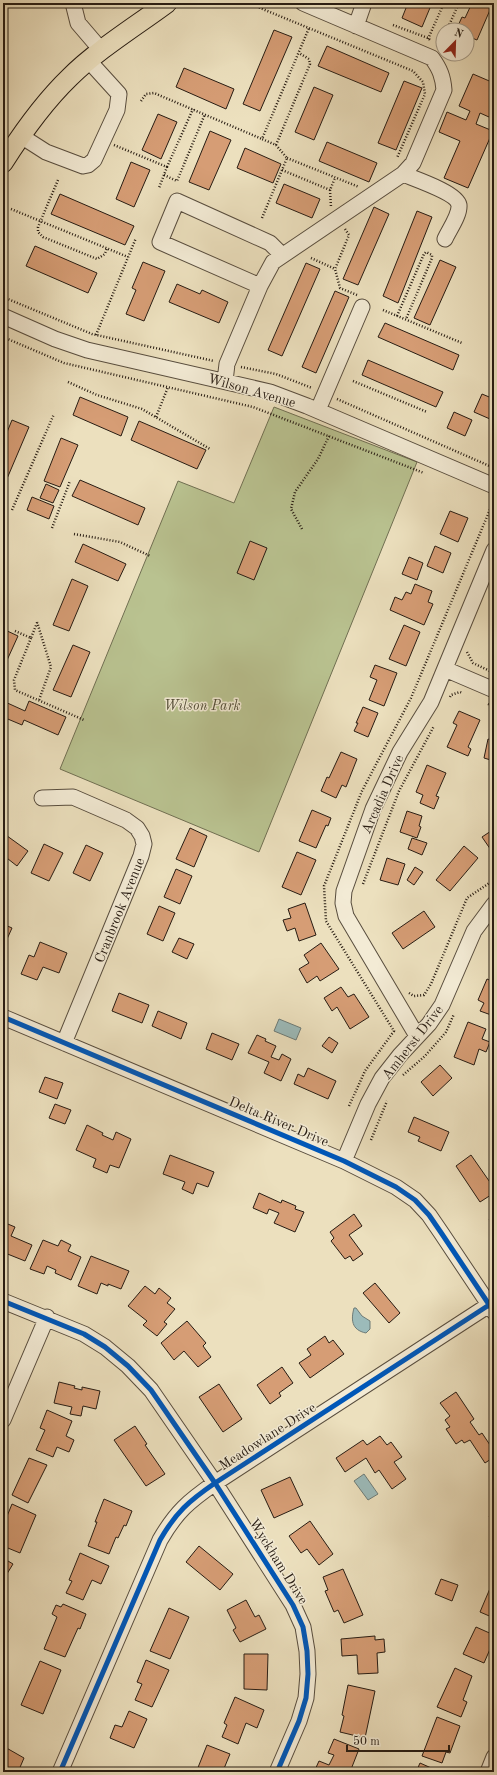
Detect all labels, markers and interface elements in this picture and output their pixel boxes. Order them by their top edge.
north arrow [435,22,475,62]
text: N [452,27,465,41]
street label: Wilson Avenue [206,372,297,410]
park label: Wilson Park [164,699,240,713]
street label: Arcadia Drive [359,753,407,836]
street label: Cranbrook Avenue [92,856,147,965]
street label: Amherst Drive [380,1003,446,1082]
street label: Delta River Drive [227,1095,331,1149]
street label: Meadowlane Drive [217,1400,318,1473]
street label: Wyckham Drive [246,1516,310,1607]
scale bar [347,1727,449,1753]
text: 50 m [353,1735,380,1748]

